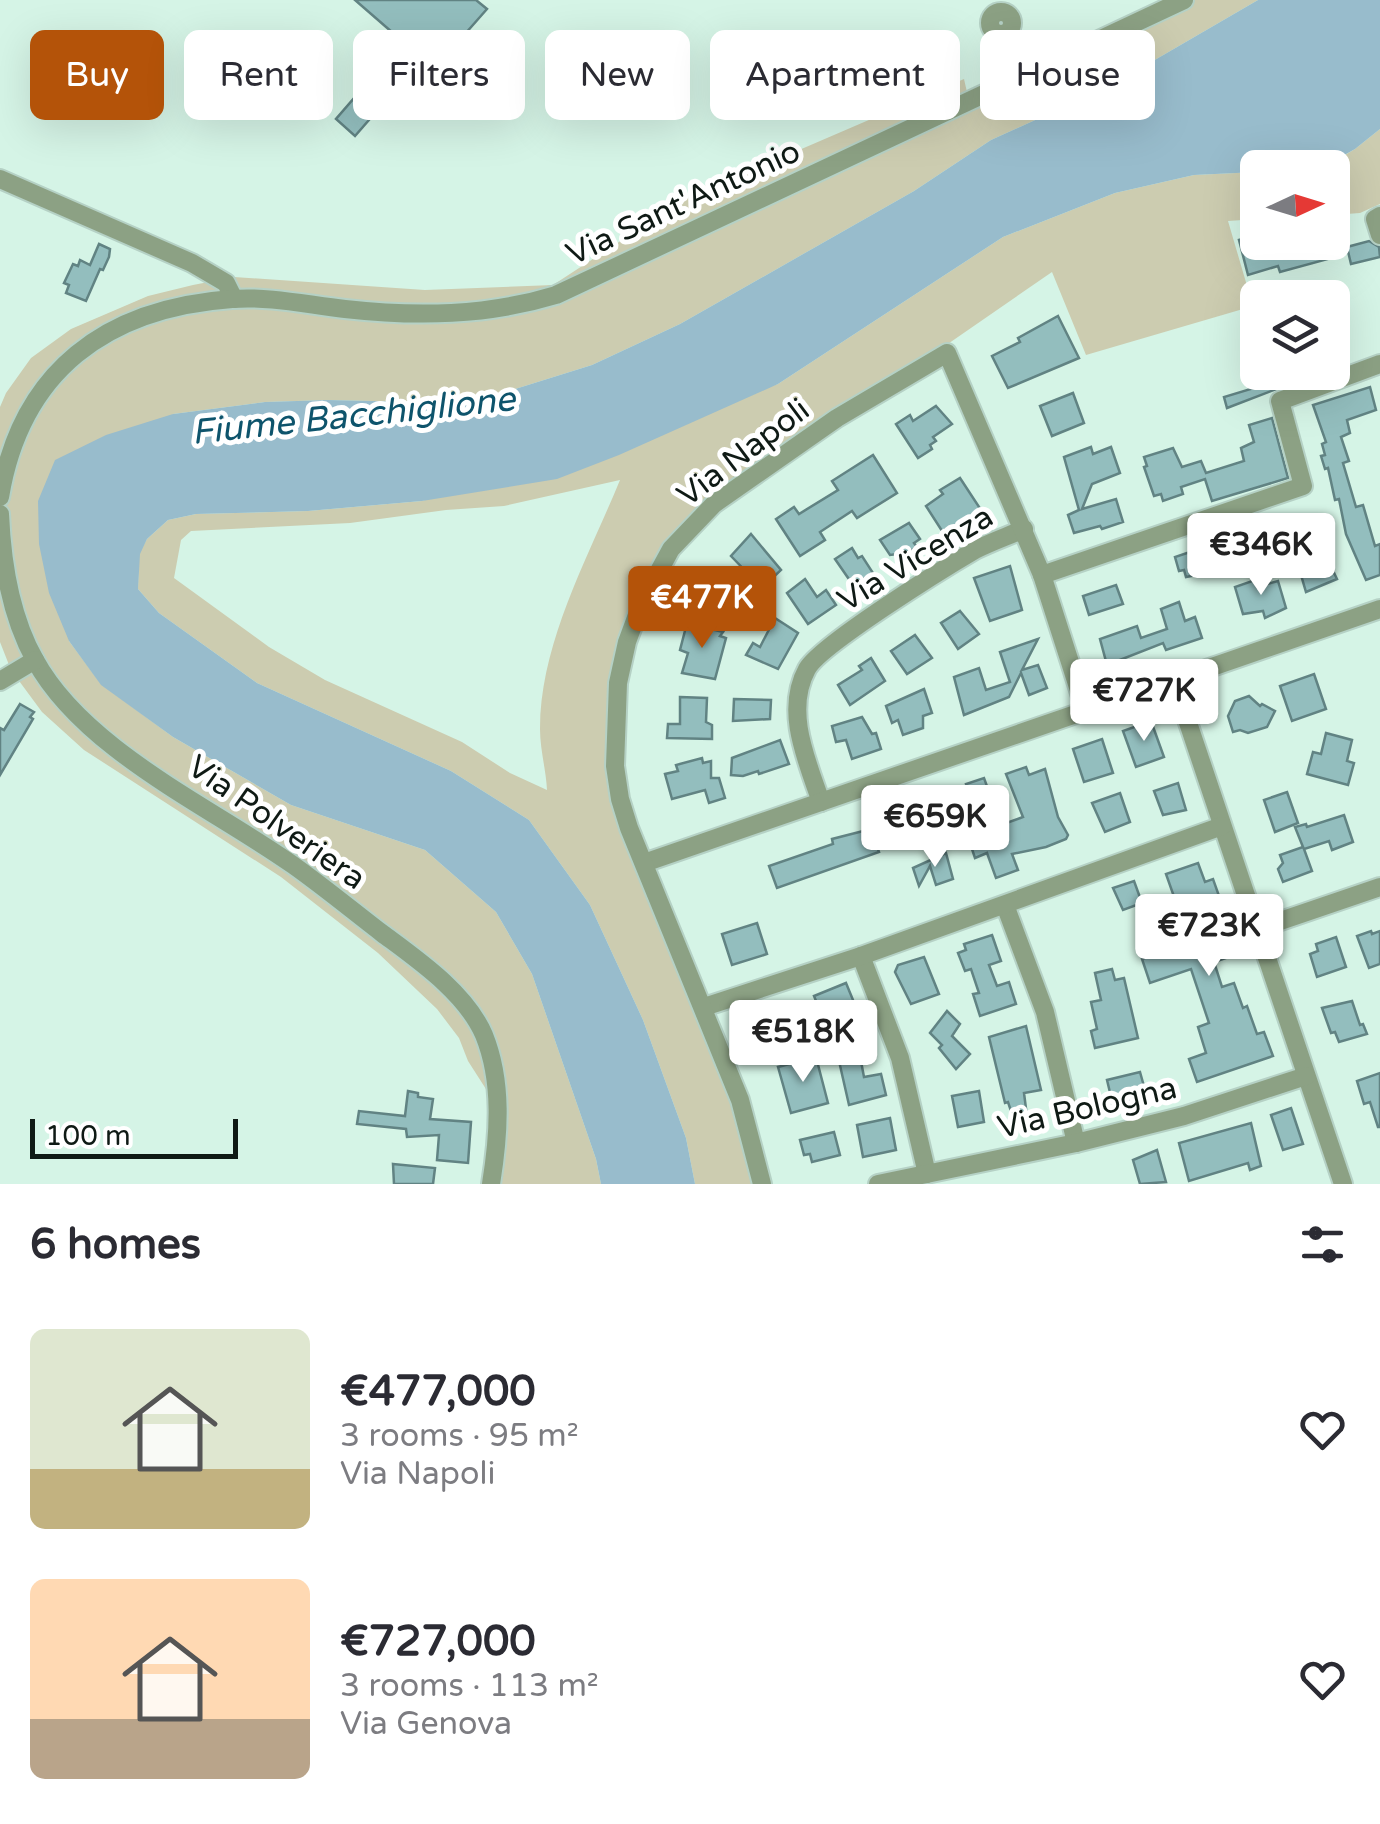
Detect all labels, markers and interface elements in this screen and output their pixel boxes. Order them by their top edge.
chip: Buy [30,30,164,120]
chip: Rent [184,30,333,120]
chip: Filters [353,30,525,120]
chip: New [545,30,690,120]
chip: Apartment [710,30,960,120]
chip: House [980,30,1155,120]
street label: Via Sant'Antonio [561,132,806,274]
north arrow [1240,150,1350,260]
map controls [1240,150,1350,390]
button: layers [1240,280,1350,390]
water label: Fiume Bacchiglione [189,378,519,454]
street label: Via Napoli [670,391,817,515]
street label: Via Vicenza [831,498,1000,620]
pin: €346K [1191,513,1331,598]
text: €346K [1209,526,1313,564]
pin: €477K [632,566,772,651]
text: €477K [650,579,754,617]
pin: €727K [1074,659,1214,744]
text: €727K [1092,672,1196,710]
street label: Via Polveriera [180,748,373,898]
pin: €659K [865,785,1005,870]
text: €659K [883,798,987,836]
pin: €723K [1139,894,1279,979]
text: €723K [1157,907,1261,945]
pin: €518K [733,1000,873,1085]
text: €518K [751,1013,855,1051]
street label: Via Bologna [994,1069,1181,1147]
scale bar [30,1114,238,1158]
text: 100 m [45,1119,131,1153]
icon: filters [1295,1217,1350,1272]
text: 6 homes [30,1219,201,1270]
text: €477,000 [340,1366,536,1417]
icon: home [110,1369,230,1489]
icon: heart [1295,1402,1350,1457]
text: 3 rooms · 95 m² [340,1417,579,1455]
text: Via Napoli [340,1455,495,1493]
text: €727,000 [340,1616,536,1667]
icon: home [110,1619,230,1739]
icon: heart [1295,1652,1350,1707]
text: 3 rooms · 113 m² [340,1667,599,1705]
text: Via Genova [340,1705,512,1743]

